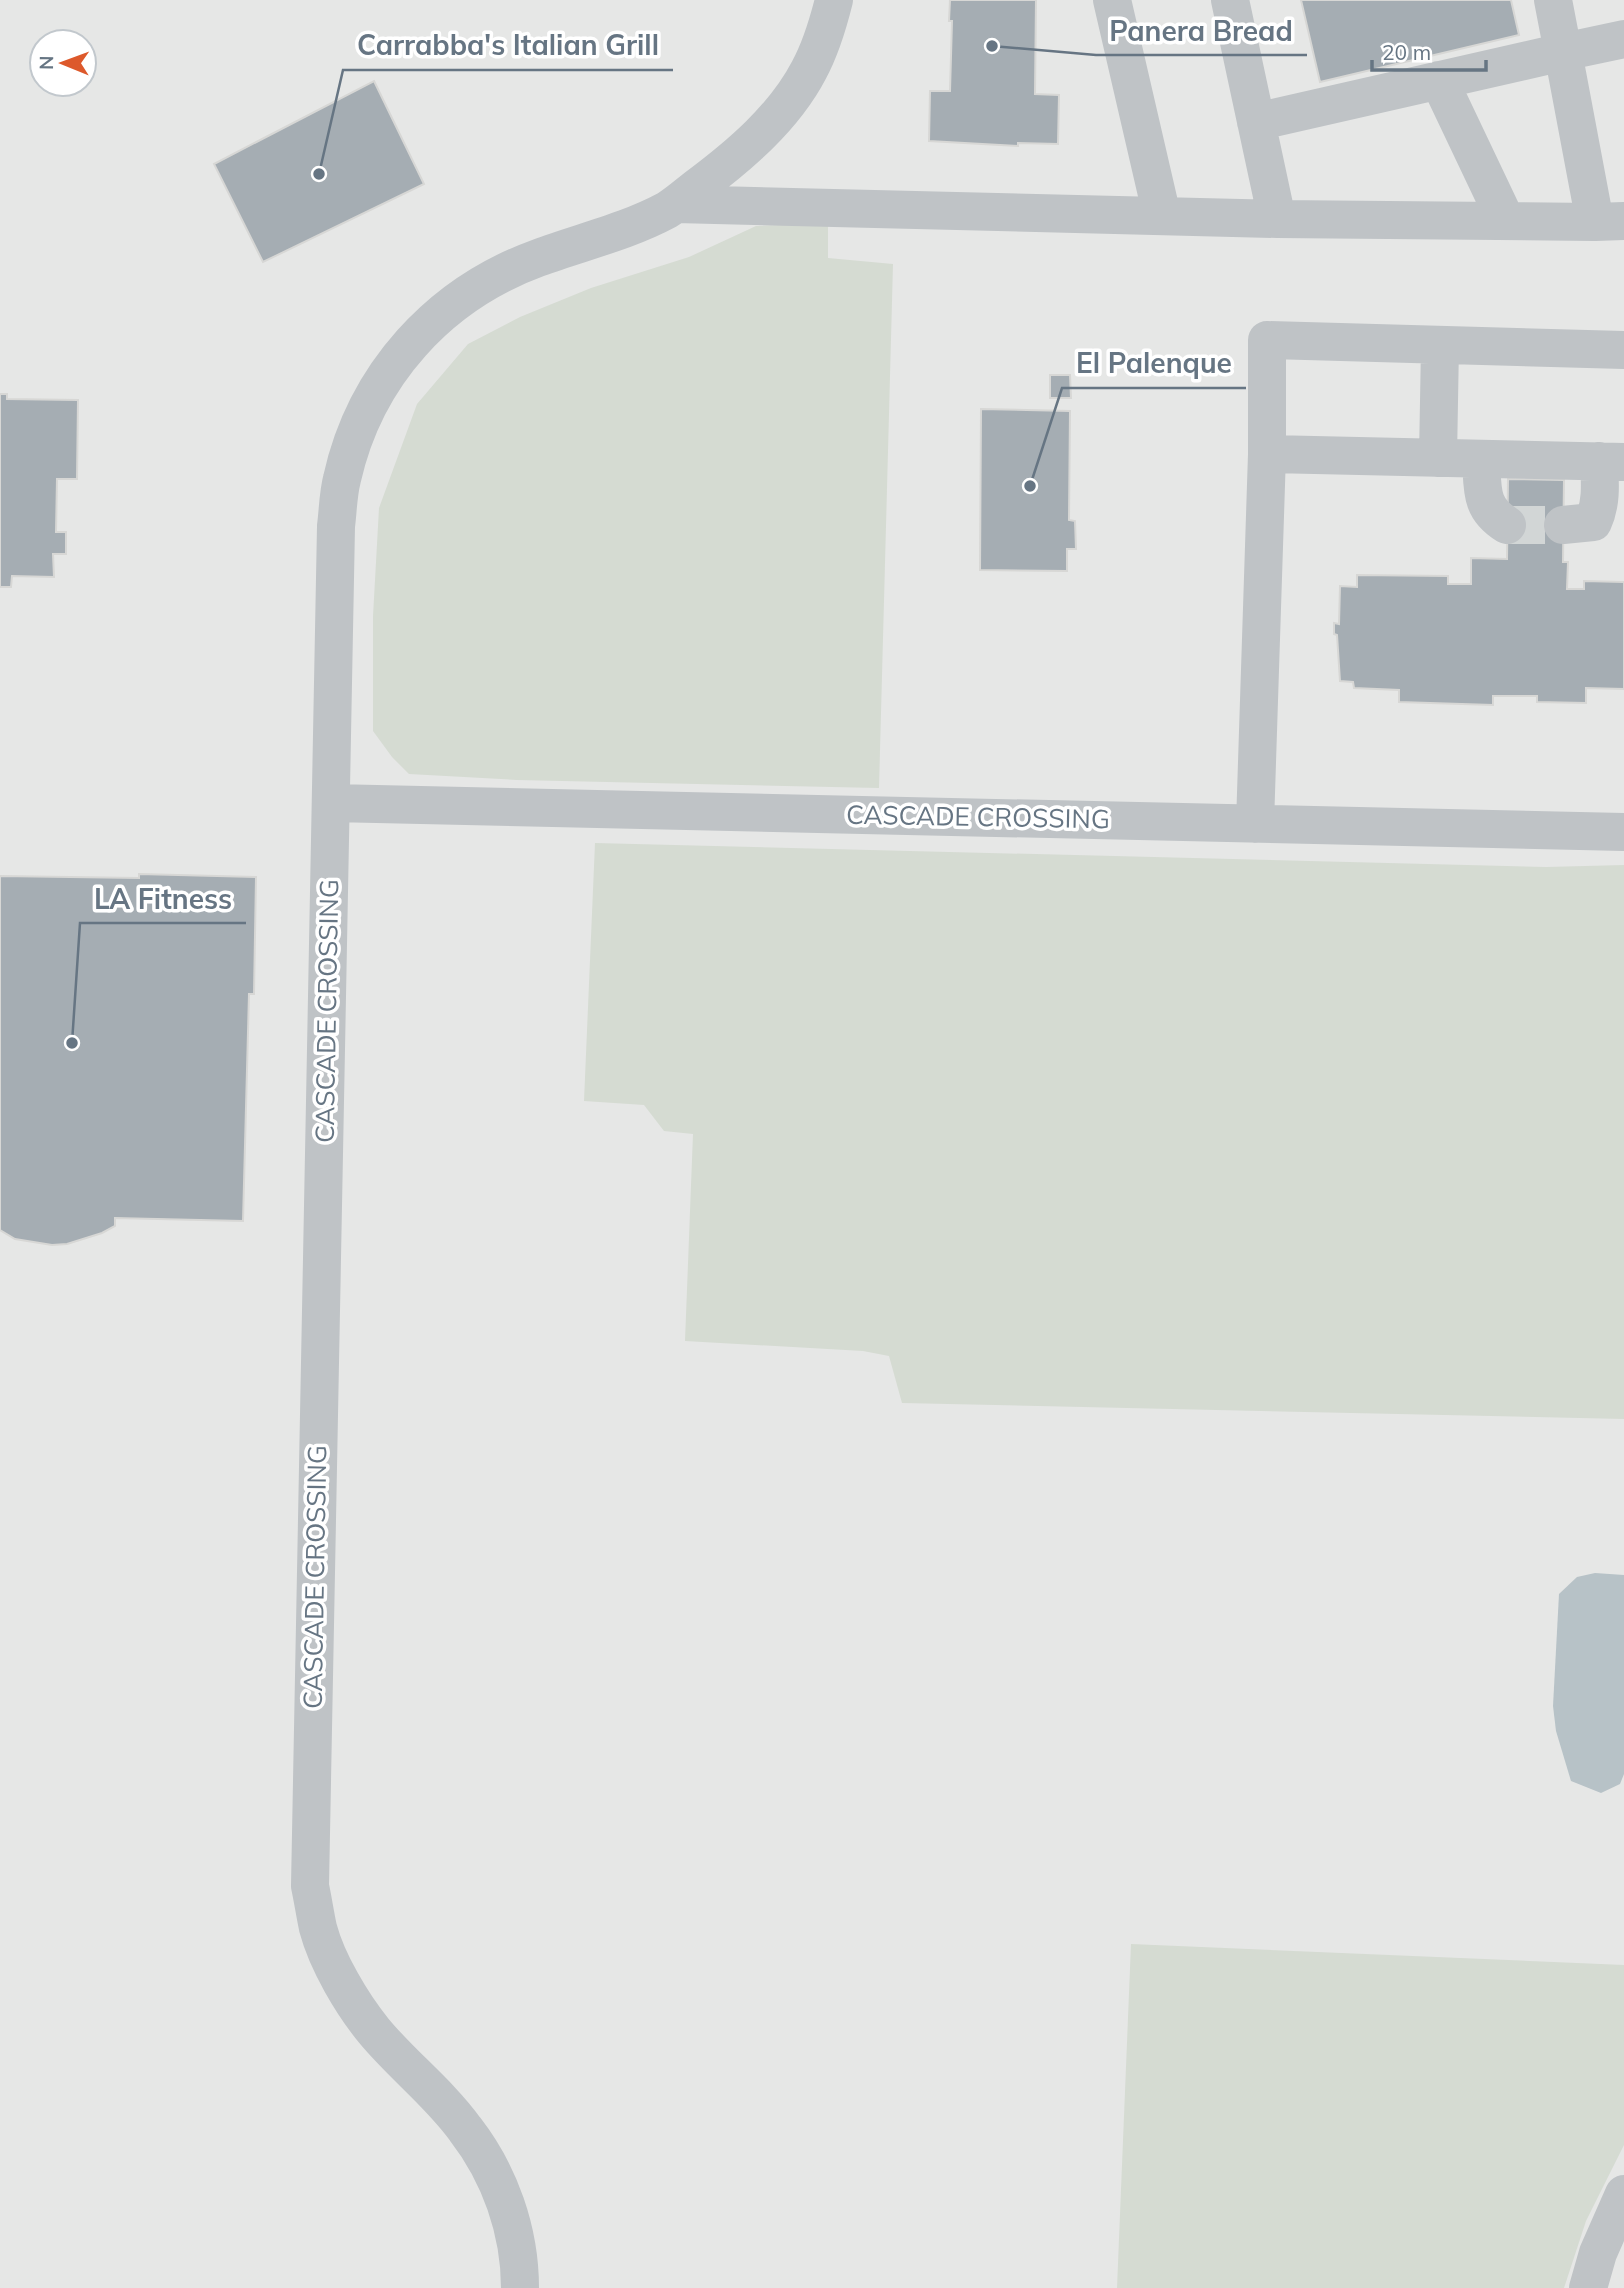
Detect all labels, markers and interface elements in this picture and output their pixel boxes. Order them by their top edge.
callout: Panera Bread [1096,6,1307,55]
text: Panera Bread [1109,13,1293,48]
callout: Carrabba's Italian Grill [343,21,673,70]
text: Carrabba's Italian Grill [357,27,659,62]
north arrow [28,28,98,98]
scale bar [1372,28,1486,72]
text: 20 m [1382,39,1431,65]
text: N [34,55,58,70]
callout: El Palenque [1062,339,1246,388]
text: El Palenque [1076,345,1232,380]
street label: CASCADE CROSSING [846,798,1110,835]
callout: LA Fitness [80,874,246,923]
street label: CASCADE CROSSING [308,879,345,1143]
text: LA Fitness [94,881,232,916]
street label: CASCADE CROSSING [296,1445,333,1709]

